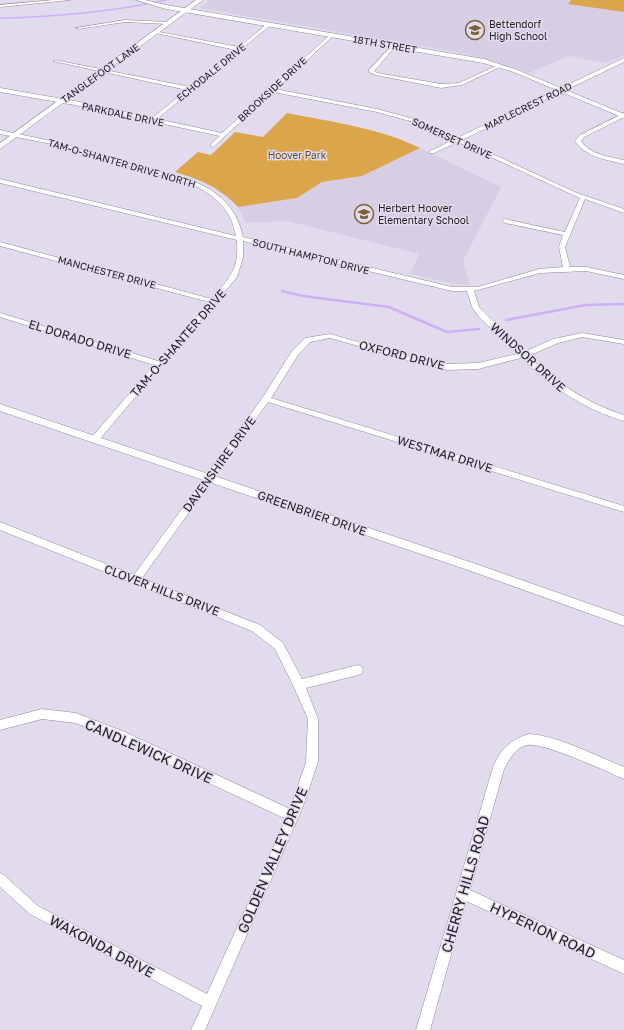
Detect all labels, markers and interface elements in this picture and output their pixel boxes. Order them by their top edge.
place label: Bettendorf High School [489,18,547,42]
school or university icon: Bettendorf High School [464,19,486,41]
street label: 18TH STREET [352,32,418,56]
street label: TANGLEFOOT LANE [58,40,142,106]
street label: ECHODALE DRIVE [174,40,248,104]
street label: BROOKSIDE DRIVE [235,54,309,124]
street label: MAPLECREST ROAD [482,80,574,132]
street label: PARKDALE DRIVE [81,99,165,129]
street label: SOMERSET DRIVE [410,115,494,161]
street label: TAM-O-SHANTER DRIVE NORTH [47,136,197,190]
park label: Hoover Park [268,149,327,161]
place label: Herbert Hoover Elementary School [378,202,469,226]
school or university icon: Herbert Hoover Elementary School [353,203,375,225]
street label: SOUTH HAMPTON DRIVE [251,236,371,276]
street label: MANCHESTER DRIVE [57,253,157,291]
street label: TAM-O-SHANTER DRIVE [127,286,229,400]
street label: EL DORADO DRIVE [27,316,133,362]
street label: WINDSOR DRIVE [487,319,569,395]
street label: OXFORD DRIVE [358,337,446,373]
street label: DAVENSHIRE DRIVE [179,413,259,515]
street label: WESTMAR DRIVE [395,432,495,476]
street label: GREENBRIER DRIVE [255,487,369,539]
street label: CLOVER HILLS DRIVE [102,561,222,619]
street label: CANDLEWICK DRIVE [83,715,215,787]
street label: GOLDEN VALLEY DRIVE [234,784,310,936]
street label: CHERRY HILLS ROAD [437,814,493,954]
street label: HYPERION ROAD [488,898,598,962]
street label: WAKONDA DRIVE [47,911,157,981]

